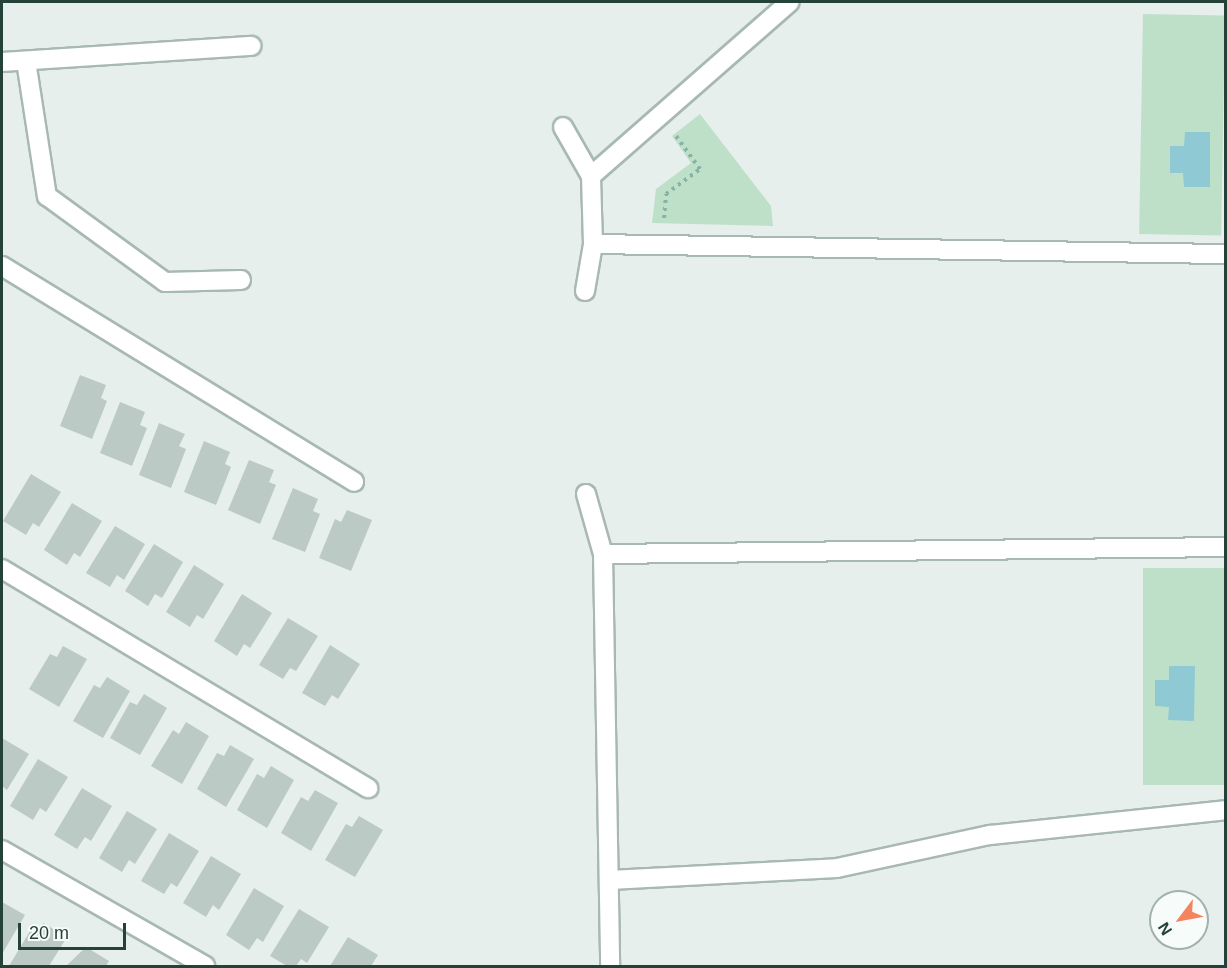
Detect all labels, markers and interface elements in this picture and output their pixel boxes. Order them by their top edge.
north arrow [1149,890,1209,950]
scale bar [21,911,129,949]
text: N [1155,919,1175,938]
text: 20 m [29,923,69,943]

